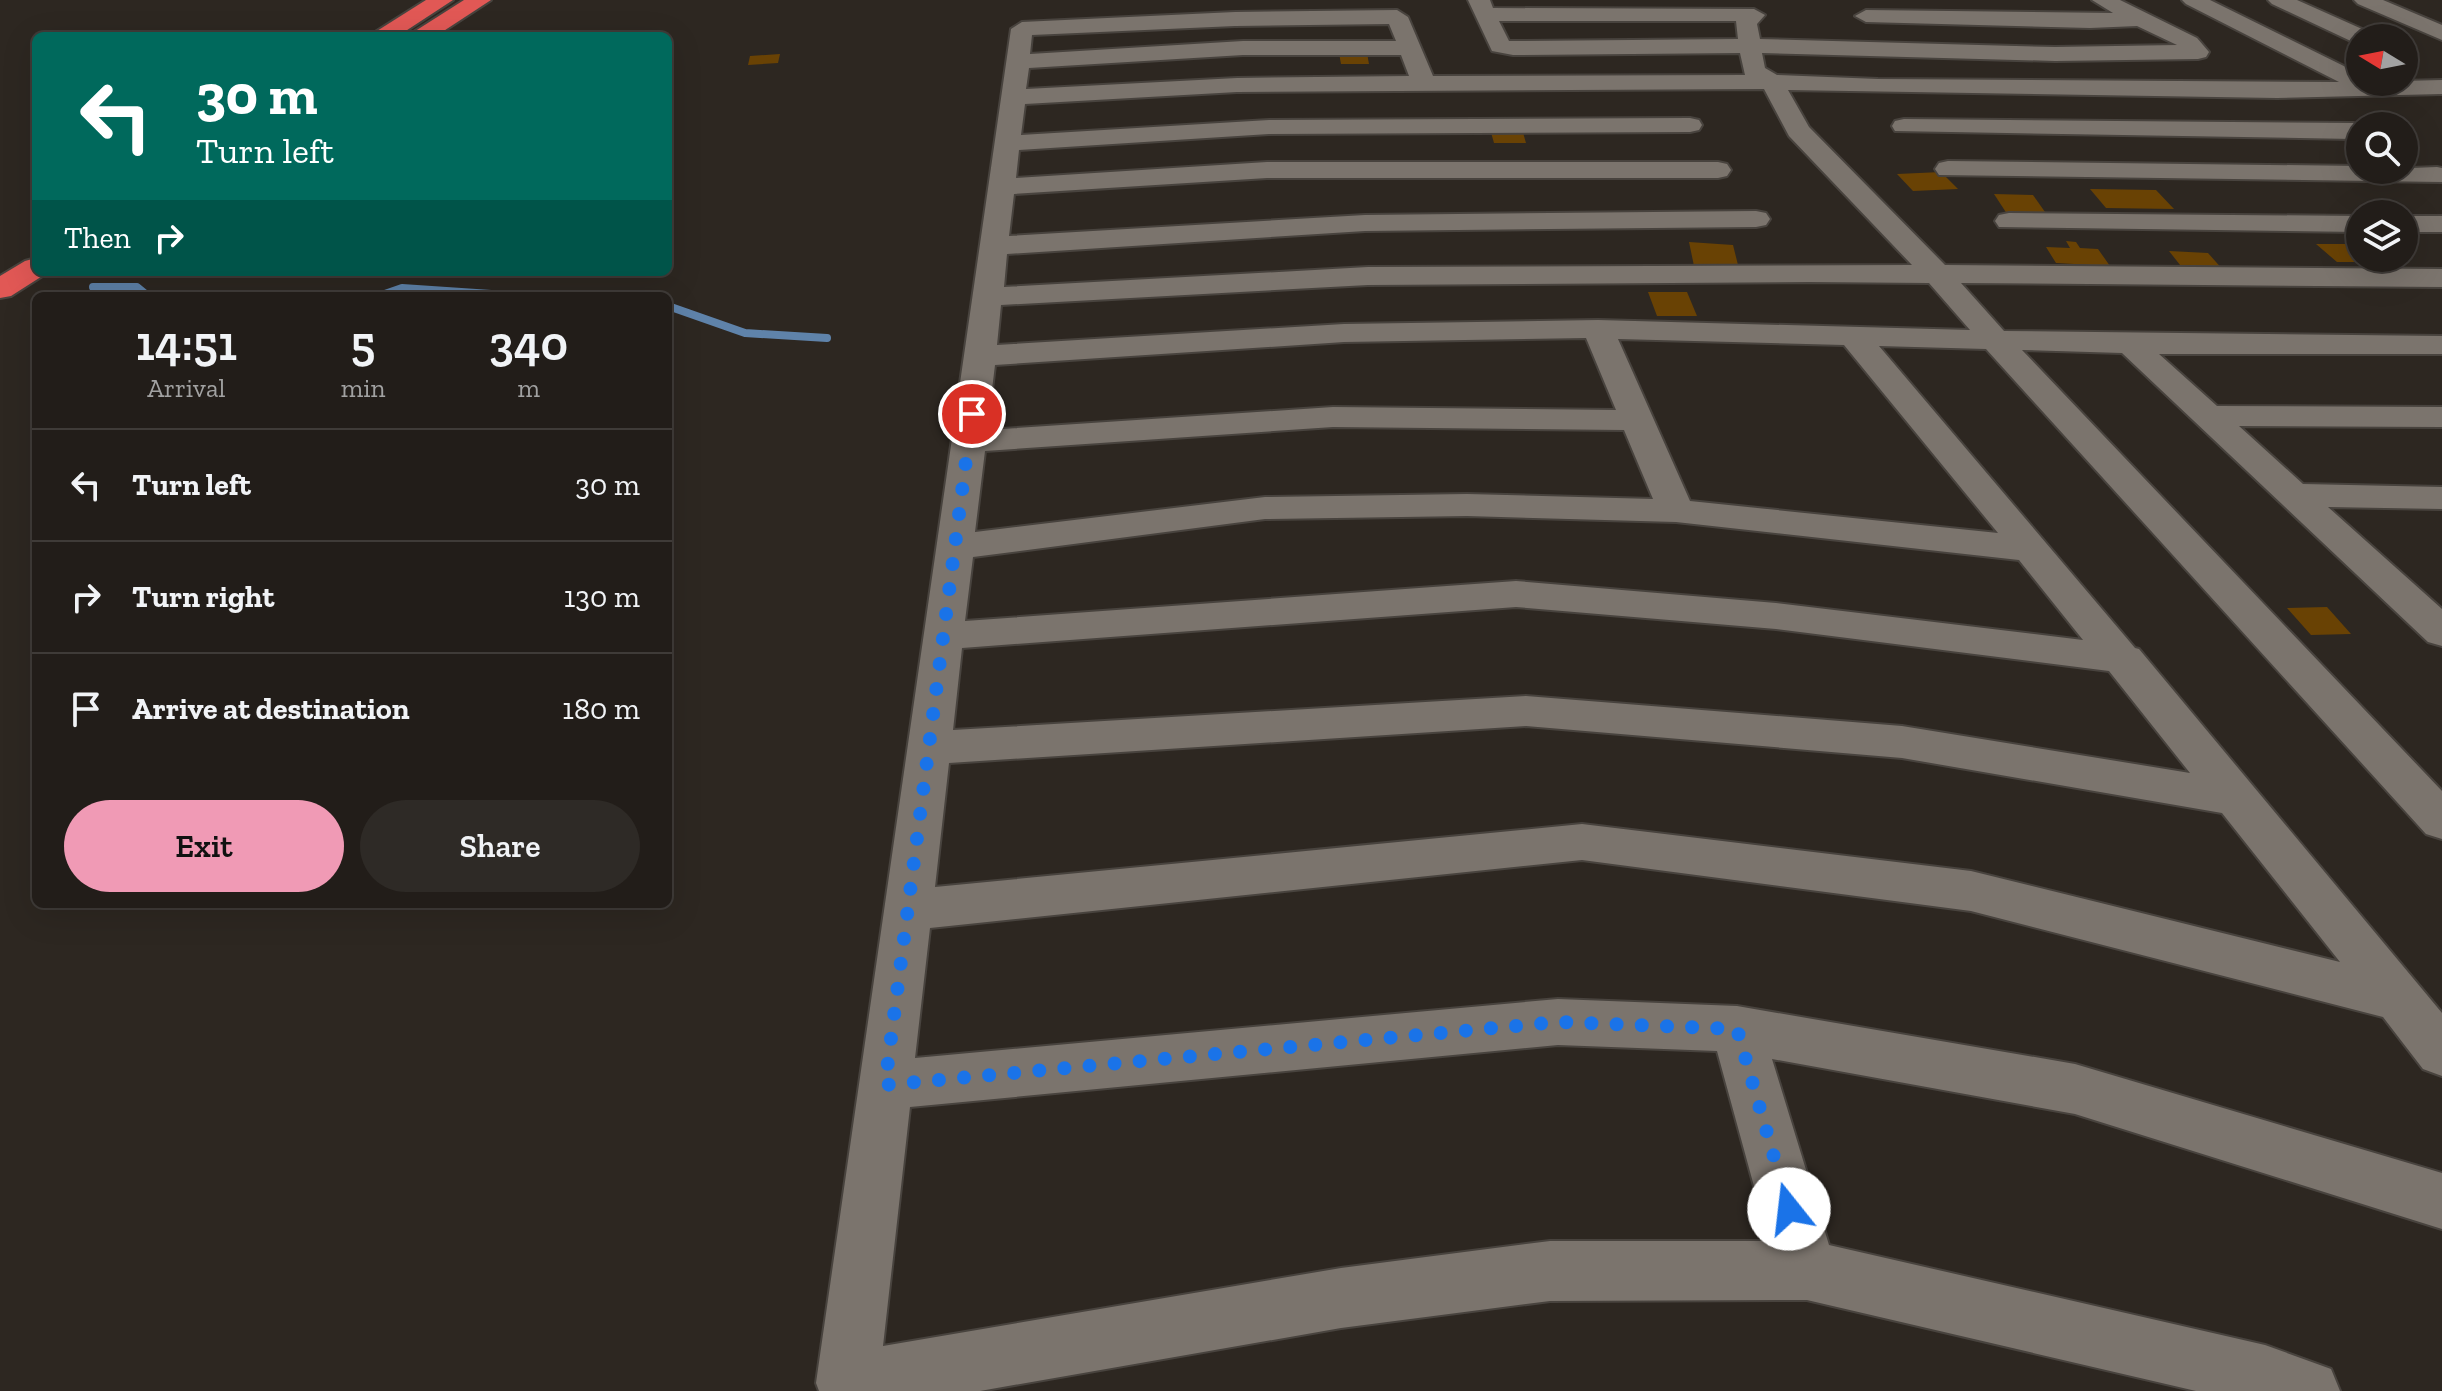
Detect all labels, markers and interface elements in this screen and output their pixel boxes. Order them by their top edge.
north arrow [2346,24,2418,96]
map controls [2346,24,2418,272]
text: 30 m [196,61,318,128]
icon: left [64,64,168,168]
button: search [2346,112,2418,184]
text: Turn left [196,129,334,172]
button: layers [2346,200,2418,272]
icon: right [147,216,191,260]
text: Then [64,220,131,256]
text: 14:51 [136,315,237,372]
text: 5 [351,315,375,372]
text: 340 [489,315,568,372]
text: Arrival [147,372,226,404]
text: min [341,372,385,404]
text: m [517,372,540,404]
pin [938,380,1006,448]
icon: arrive [950,392,994,436]
icon: left [64,463,108,507]
text: Turn left [132,467,251,503]
text: 30 m [575,467,640,503]
icon: right [64,575,108,619]
text: Turn right [132,579,274,615]
text: 130 m [564,579,640,615]
icon: arrive [64,687,108,731]
text: Arrive at destination [132,691,409,727]
text: 180 m [562,691,640,727]
button: Exit [64,800,344,892]
button: Share [360,800,640,892]
position arrow [1747,1167,1831,1251]

